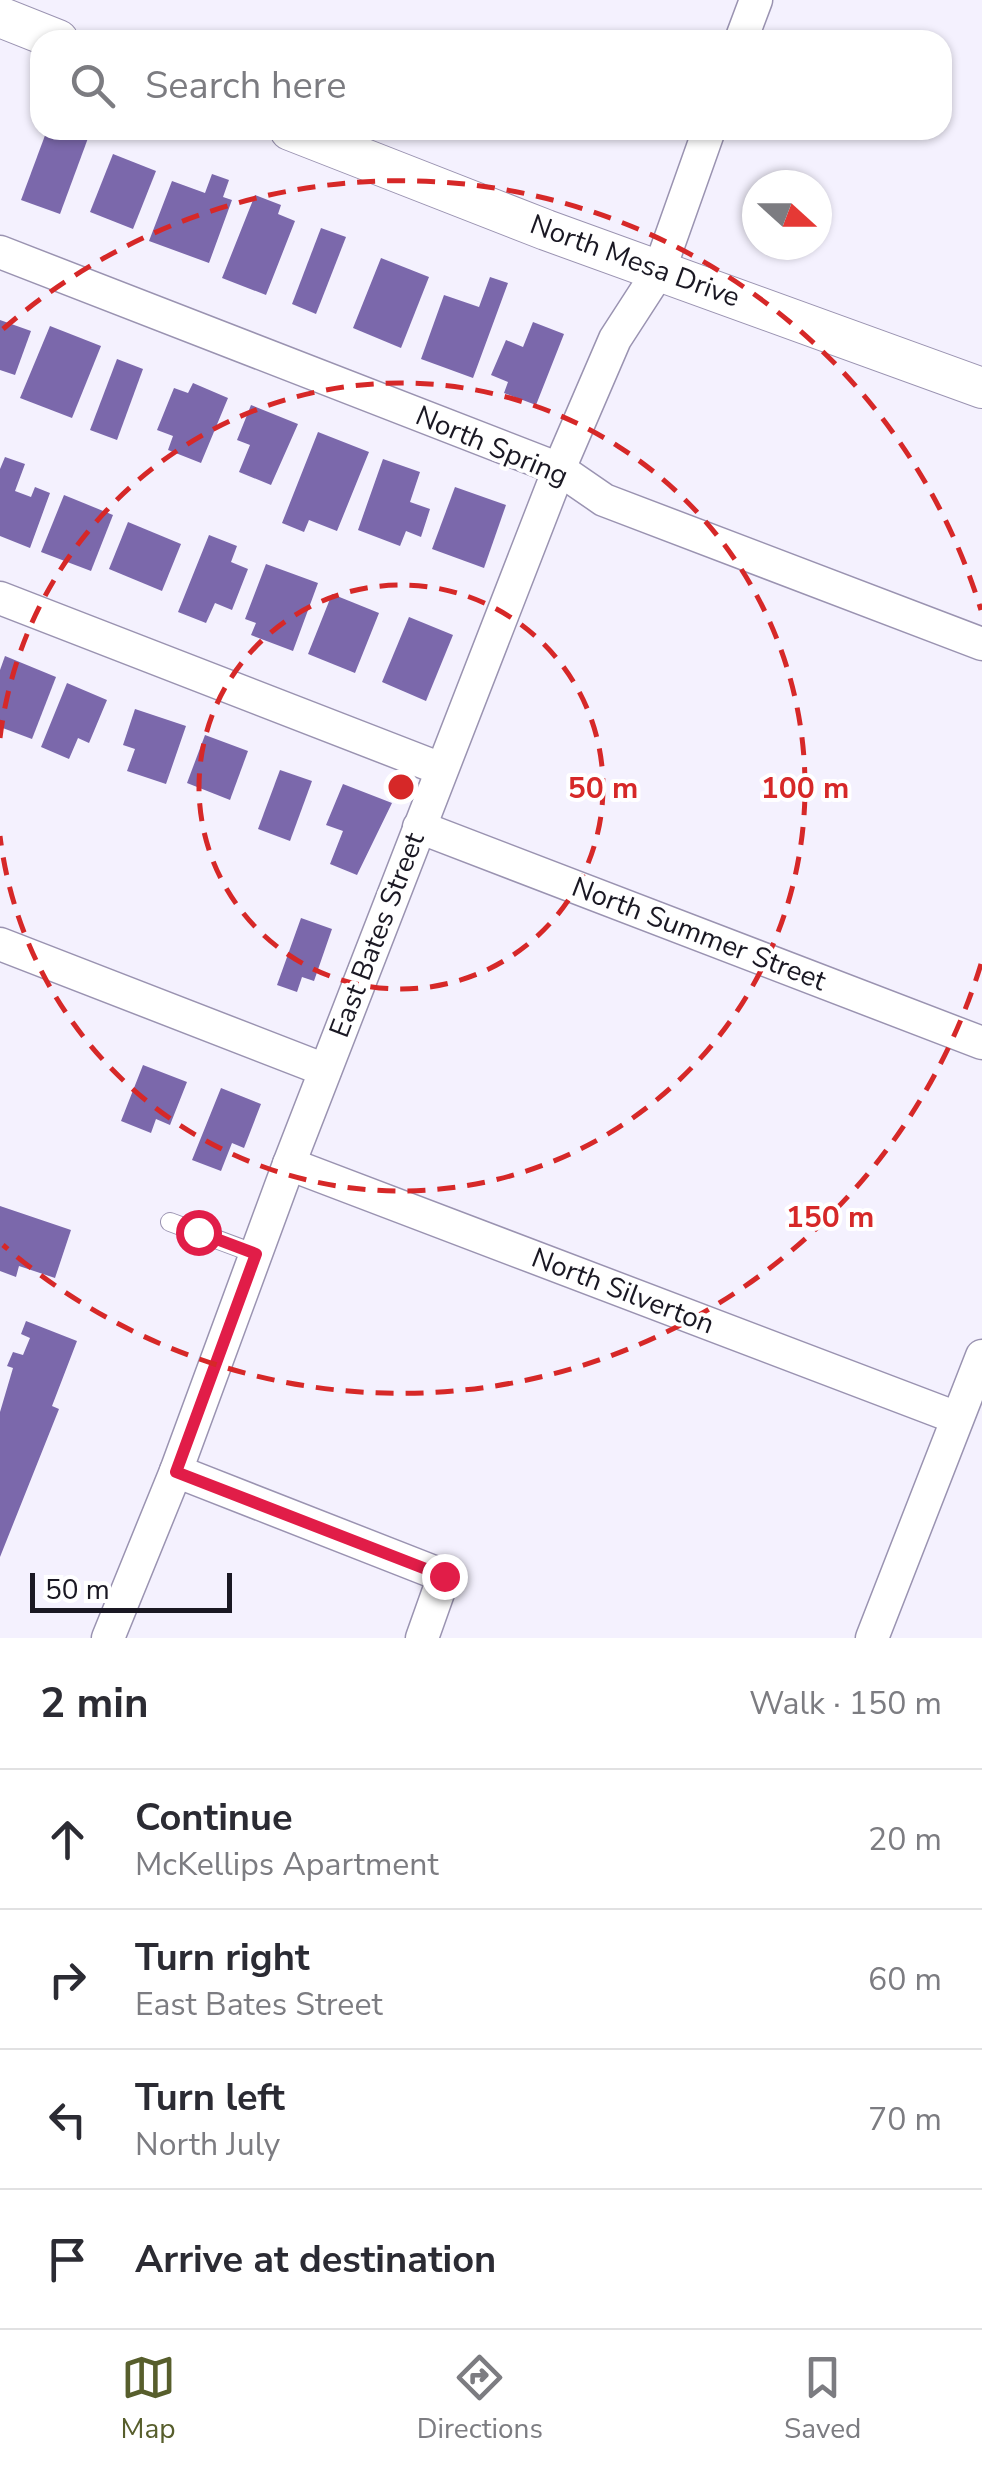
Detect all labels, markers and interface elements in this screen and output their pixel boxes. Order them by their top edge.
search box [30,30,952,140]
icon: search [65,58,120,113]
text: Search here [145,60,346,111]
north arrow [742,170,832,260]
street label: North Mesa Drive [525,205,745,317]
street label: North Spring [410,397,574,495]
text: 50 m [568,768,638,809]
text: 100 m [761,768,849,809]
centre of rings [383,769,419,805]
street label: East Bates Street [320,827,434,1043]
street label: North Summer Street [566,868,832,1000]
text: 150 m [786,1197,874,1238]
route start [176,1210,222,1256]
street label: North Silverton [526,1239,720,1343]
route end [422,1554,468,1600]
scale bar [30,1568,232,1612]
text: 50 m [45,1571,110,1609]
text: 2 min [40,1675,149,1732]
text: Walk · 150 m [749,1682,942,1725]
text: Continue [135,1792,293,1843]
icon: ahead [40,1812,95,1867]
text: 20 m [868,1818,942,1861]
text: McKellips Apartment [135,1843,439,1886]
text: Turn right [135,1932,310,1983]
icon: right [40,1952,95,2007]
text: 60 m [868,1958,942,2001]
text: East Bates Street [135,1983,383,2026]
text: Turn left [135,2072,285,2123]
icon: left [40,2092,95,2147]
text: 70 m [868,2098,942,2141]
text: North July [135,2123,280,2166]
icon: arrive [40,2232,95,2287]
text: Arrive at destination [135,2234,496,2285]
tab: Map [121,2350,176,2448]
tab: Directions [417,2350,543,2448]
tab: Saved [784,2350,861,2448]

